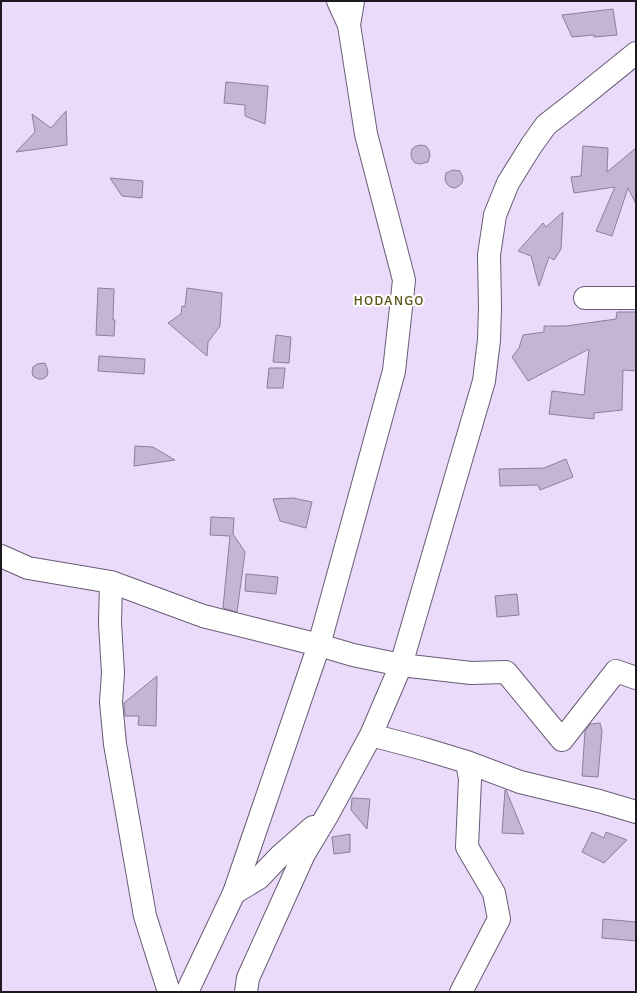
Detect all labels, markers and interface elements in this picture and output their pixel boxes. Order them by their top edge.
district label: HODANGO [354,292,424,309]

